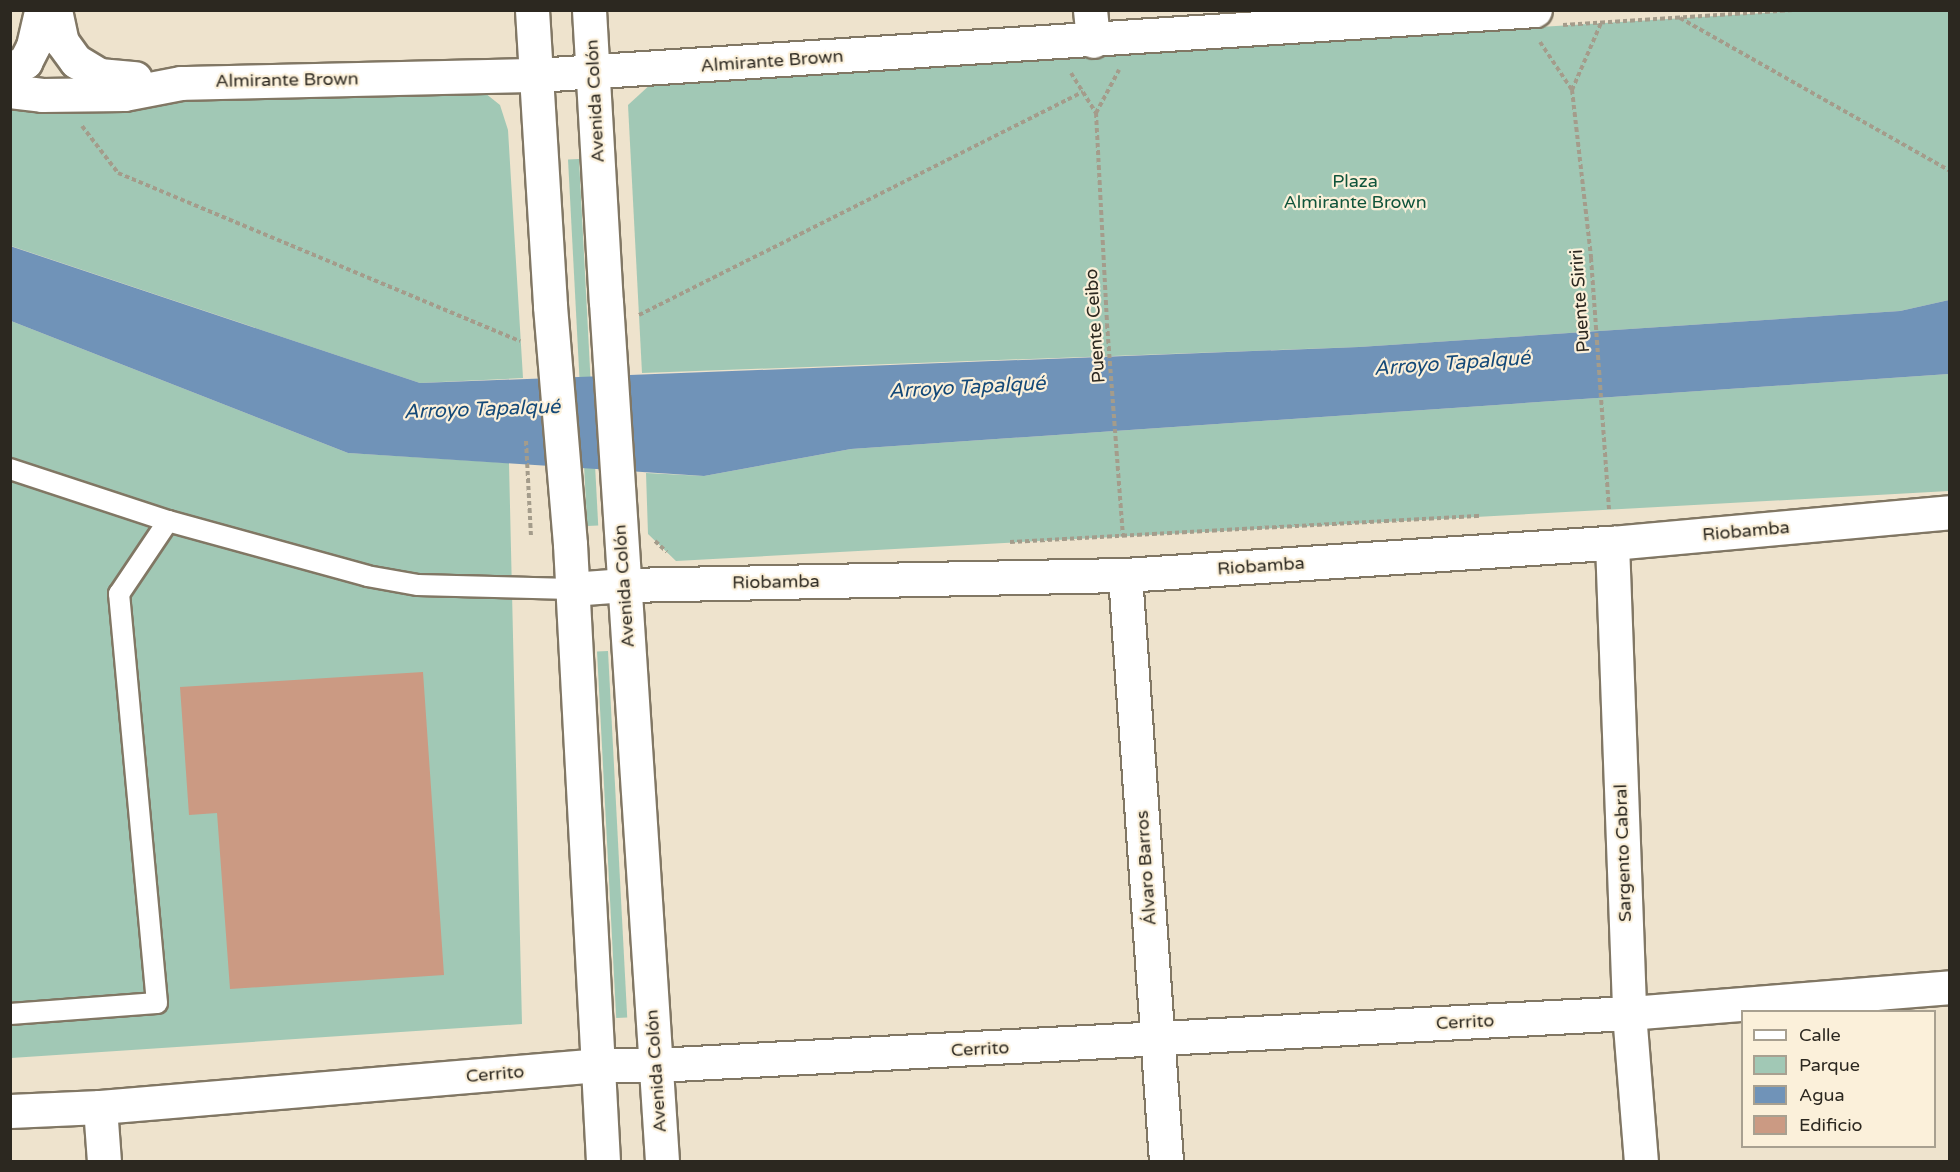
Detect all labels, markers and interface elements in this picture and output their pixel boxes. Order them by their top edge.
street label: Avenida Colón [581,39,609,163]
street label: Almirante Brown [700,45,844,77]
street label: Almirante Brown [215,68,359,92]
park label: Plaza Almirante Brown [1283,171,1427,213]
street label: Puente Siriri [1566,249,1594,353]
street label: Puente Ceibo [1080,268,1110,384]
water label: Arroyo Tapalqué [1373,347,1531,381]
water label: Arroyo Tapalqué [888,372,1046,404]
water label: Arroyo Tapalqué [403,395,561,425]
street label: Riobamba [1701,516,1791,546]
street label: Avenida Colón [609,524,639,648]
street label: Riobamba [1216,552,1306,580]
street label: Riobamba [732,570,820,594]
street label: Sargento Cabral [1610,784,1636,922]
street label: Álvaro Barros [1131,810,1161,926]
street label: Avenida Colón [641,1009,671,1133]
street label: Cerrito [1435,1010,1495,1034]
legend [1741,1010,1936,1148]
text: Calle [1799,1024,1841,1046]
street label: Cerrito [950,1037,1010,1061]
text: Parque [1799,1054,1860,1076]
street label: Cerrito [465,1061,525,1087]
text: Agua [1799,1084,1845,1106]
text: Edificio [1799,1114,1863,1136]

